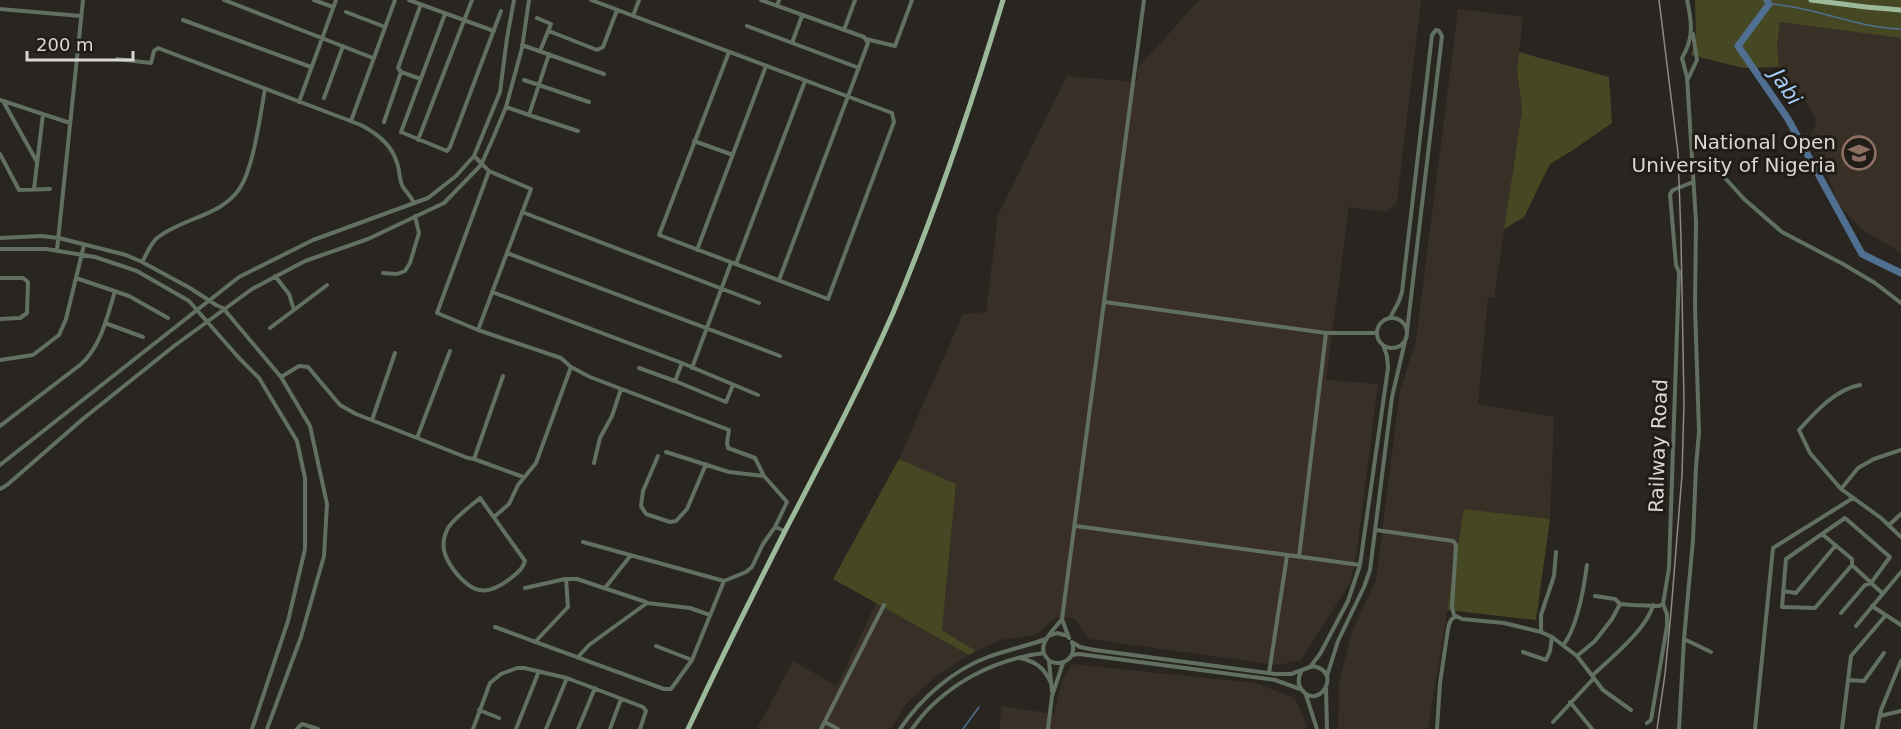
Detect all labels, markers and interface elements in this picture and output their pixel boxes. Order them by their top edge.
scale bar [27,24,134,62]
text: 200 m [36,34,94,55]
water label: Jabi [1763,61,1807,110]
place label: National Open University of Nigeria [1632,130,1836,177]
school or university icon: National Open University of Nigeria [1841,135,1877,171]
street label: Railway Road [1644,379,1672,513]

